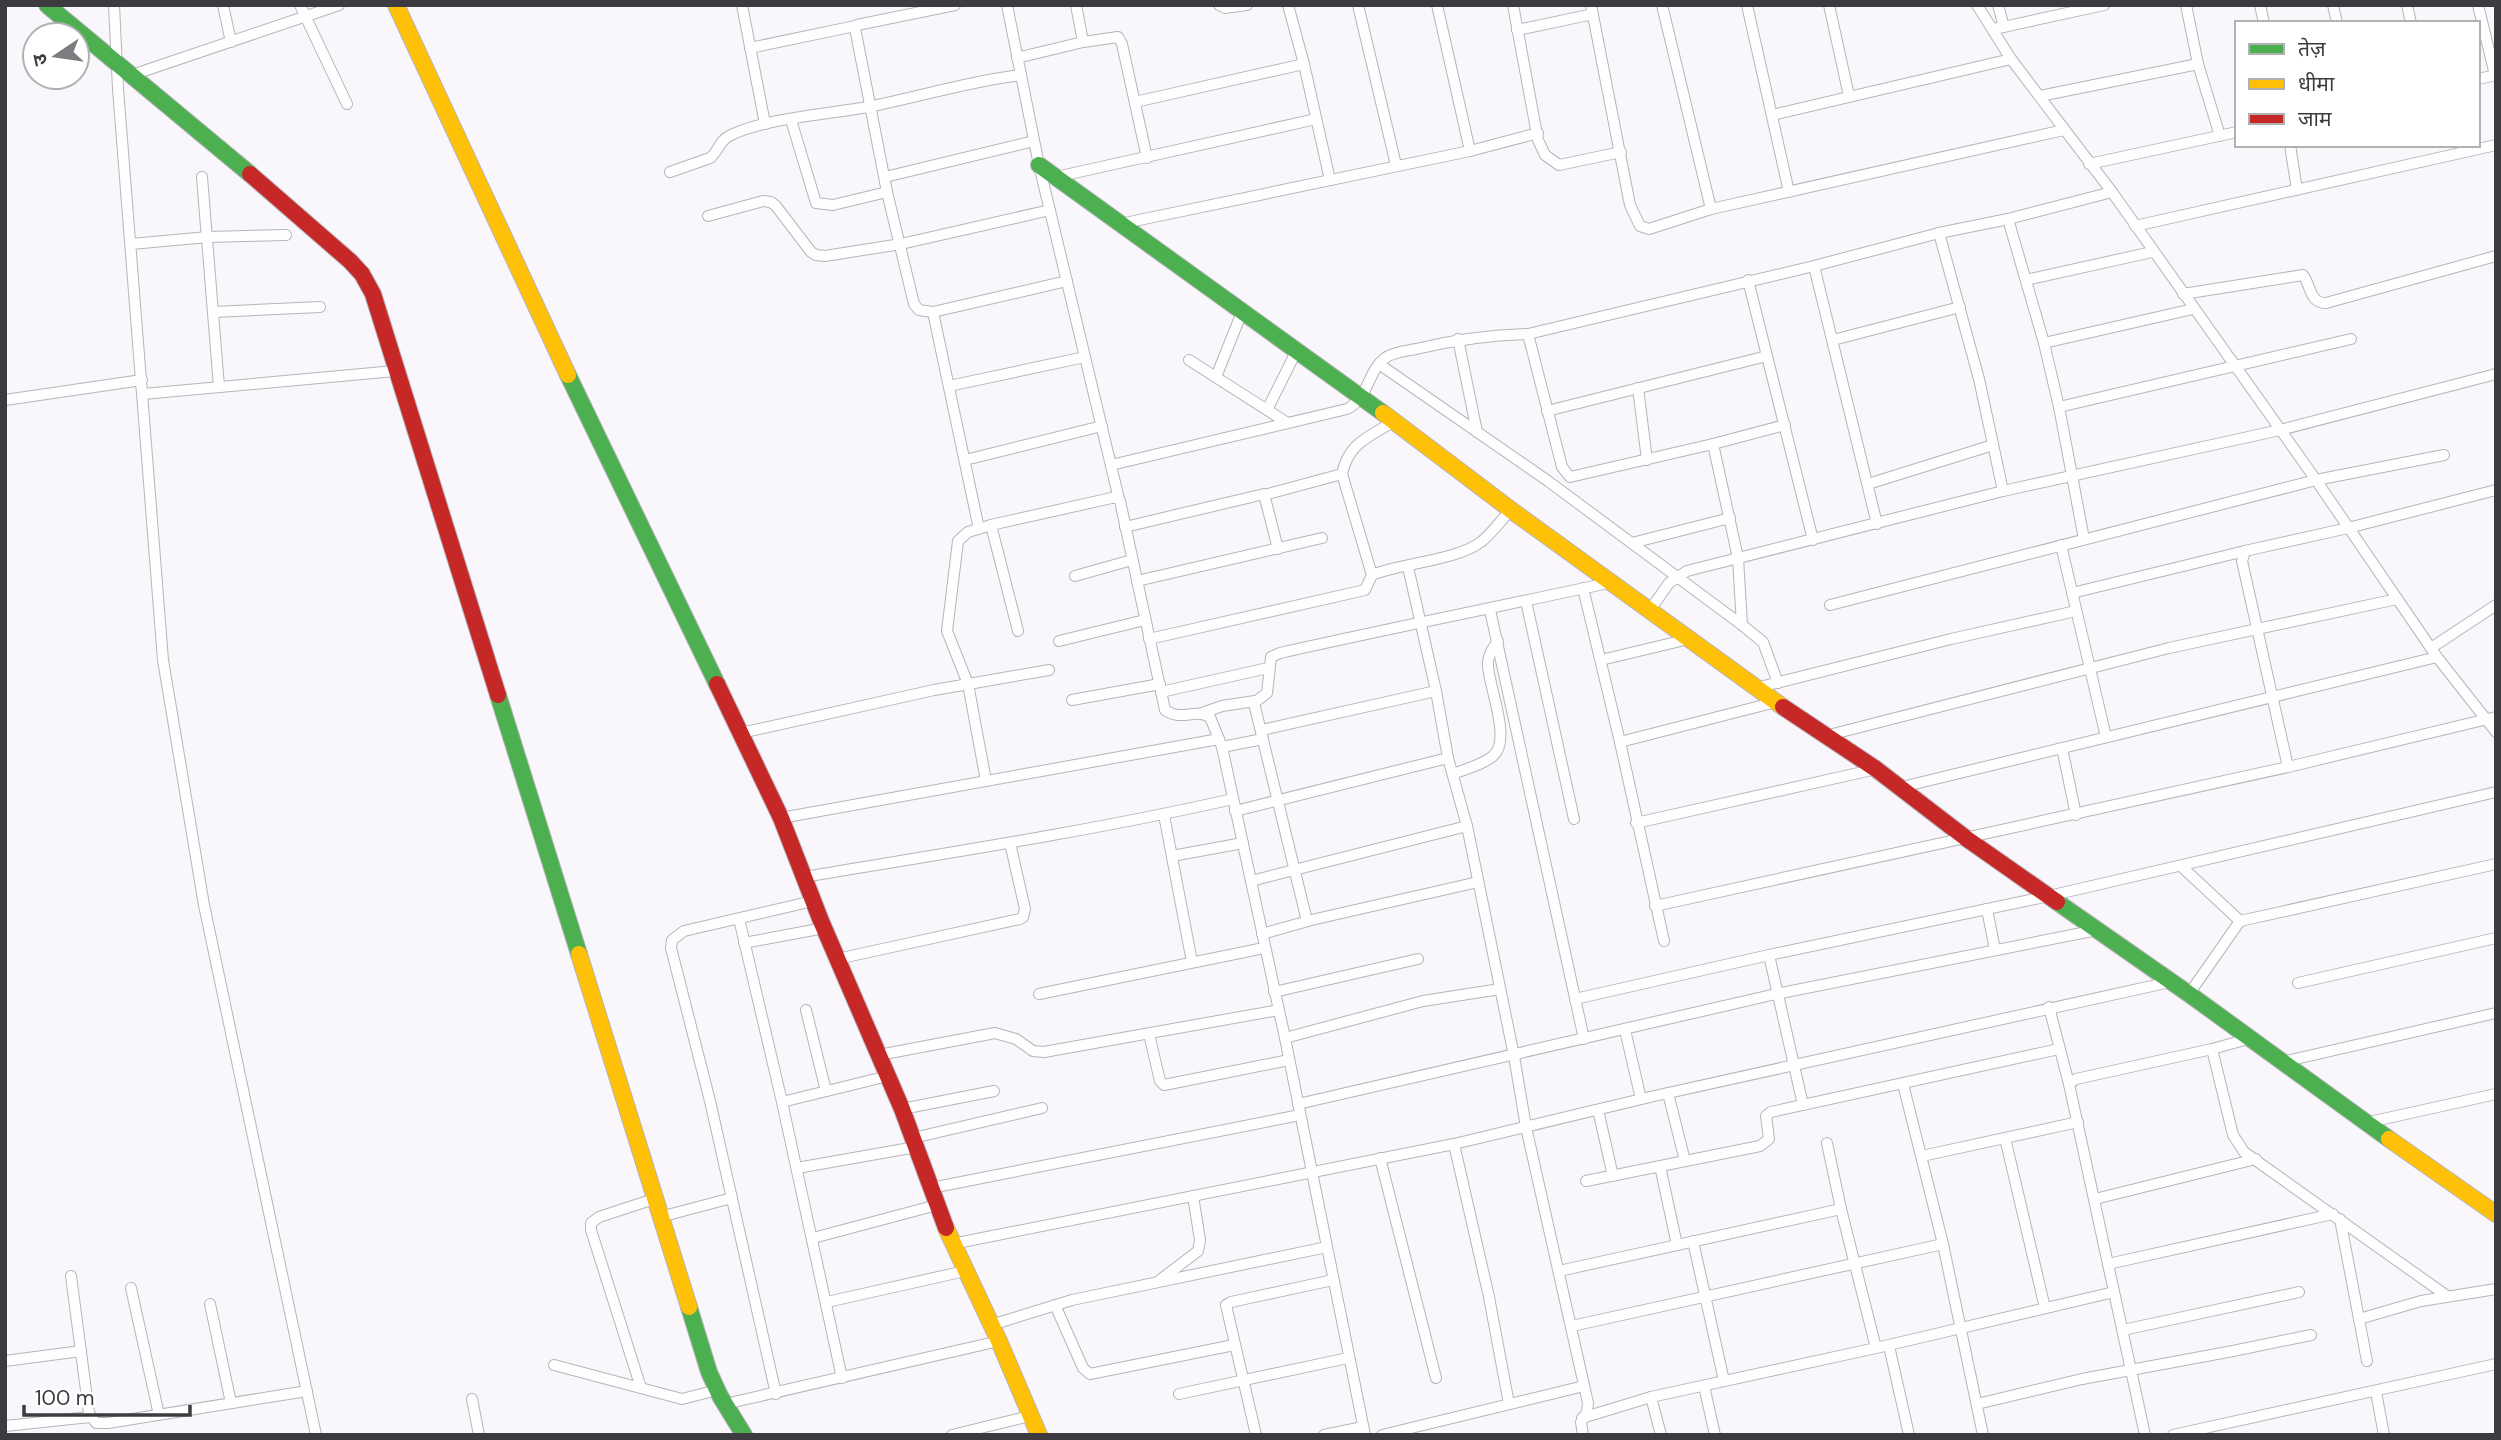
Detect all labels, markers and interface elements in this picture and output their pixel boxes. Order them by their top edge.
north arrow [21,21,91,91]
legend [2235,21,2480,147]
text: तेज़ [2298,35,2326,63]
text: उ [26,51,53,68]
text: धीमा [2298,70,2335,98]
text: जाम [2298,105,2332,133]
scale bar [24,1374,191,1418]
text: 100 m [35,1384,95,1412]

